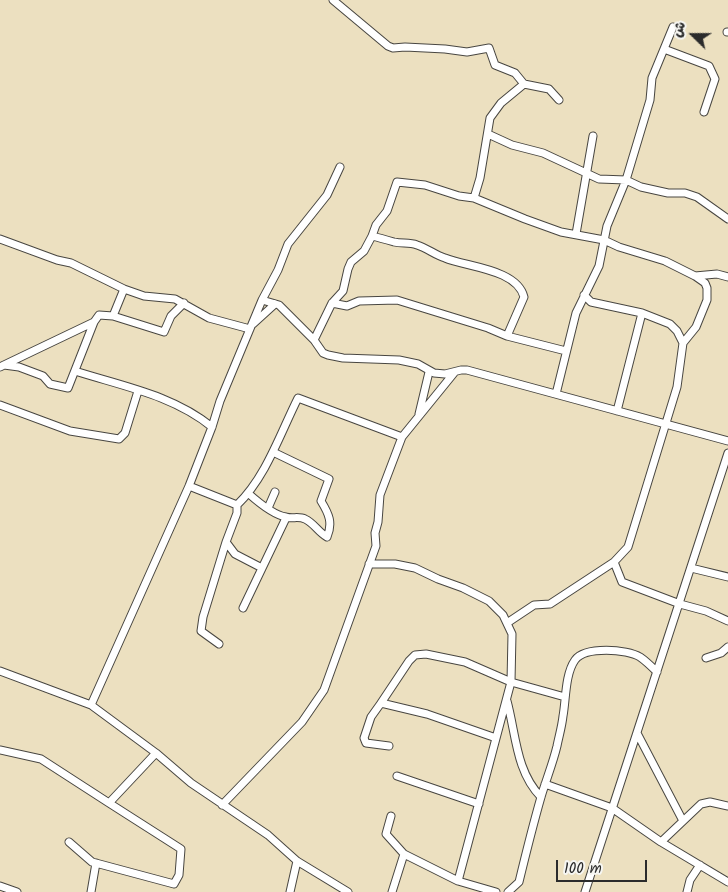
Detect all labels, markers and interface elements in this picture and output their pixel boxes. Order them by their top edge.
north arrow [668,10,718,60]
text: ش [666,18,692,41]
scale bar [558,850,649,882]
text: 100 m [564,857,602,881]

